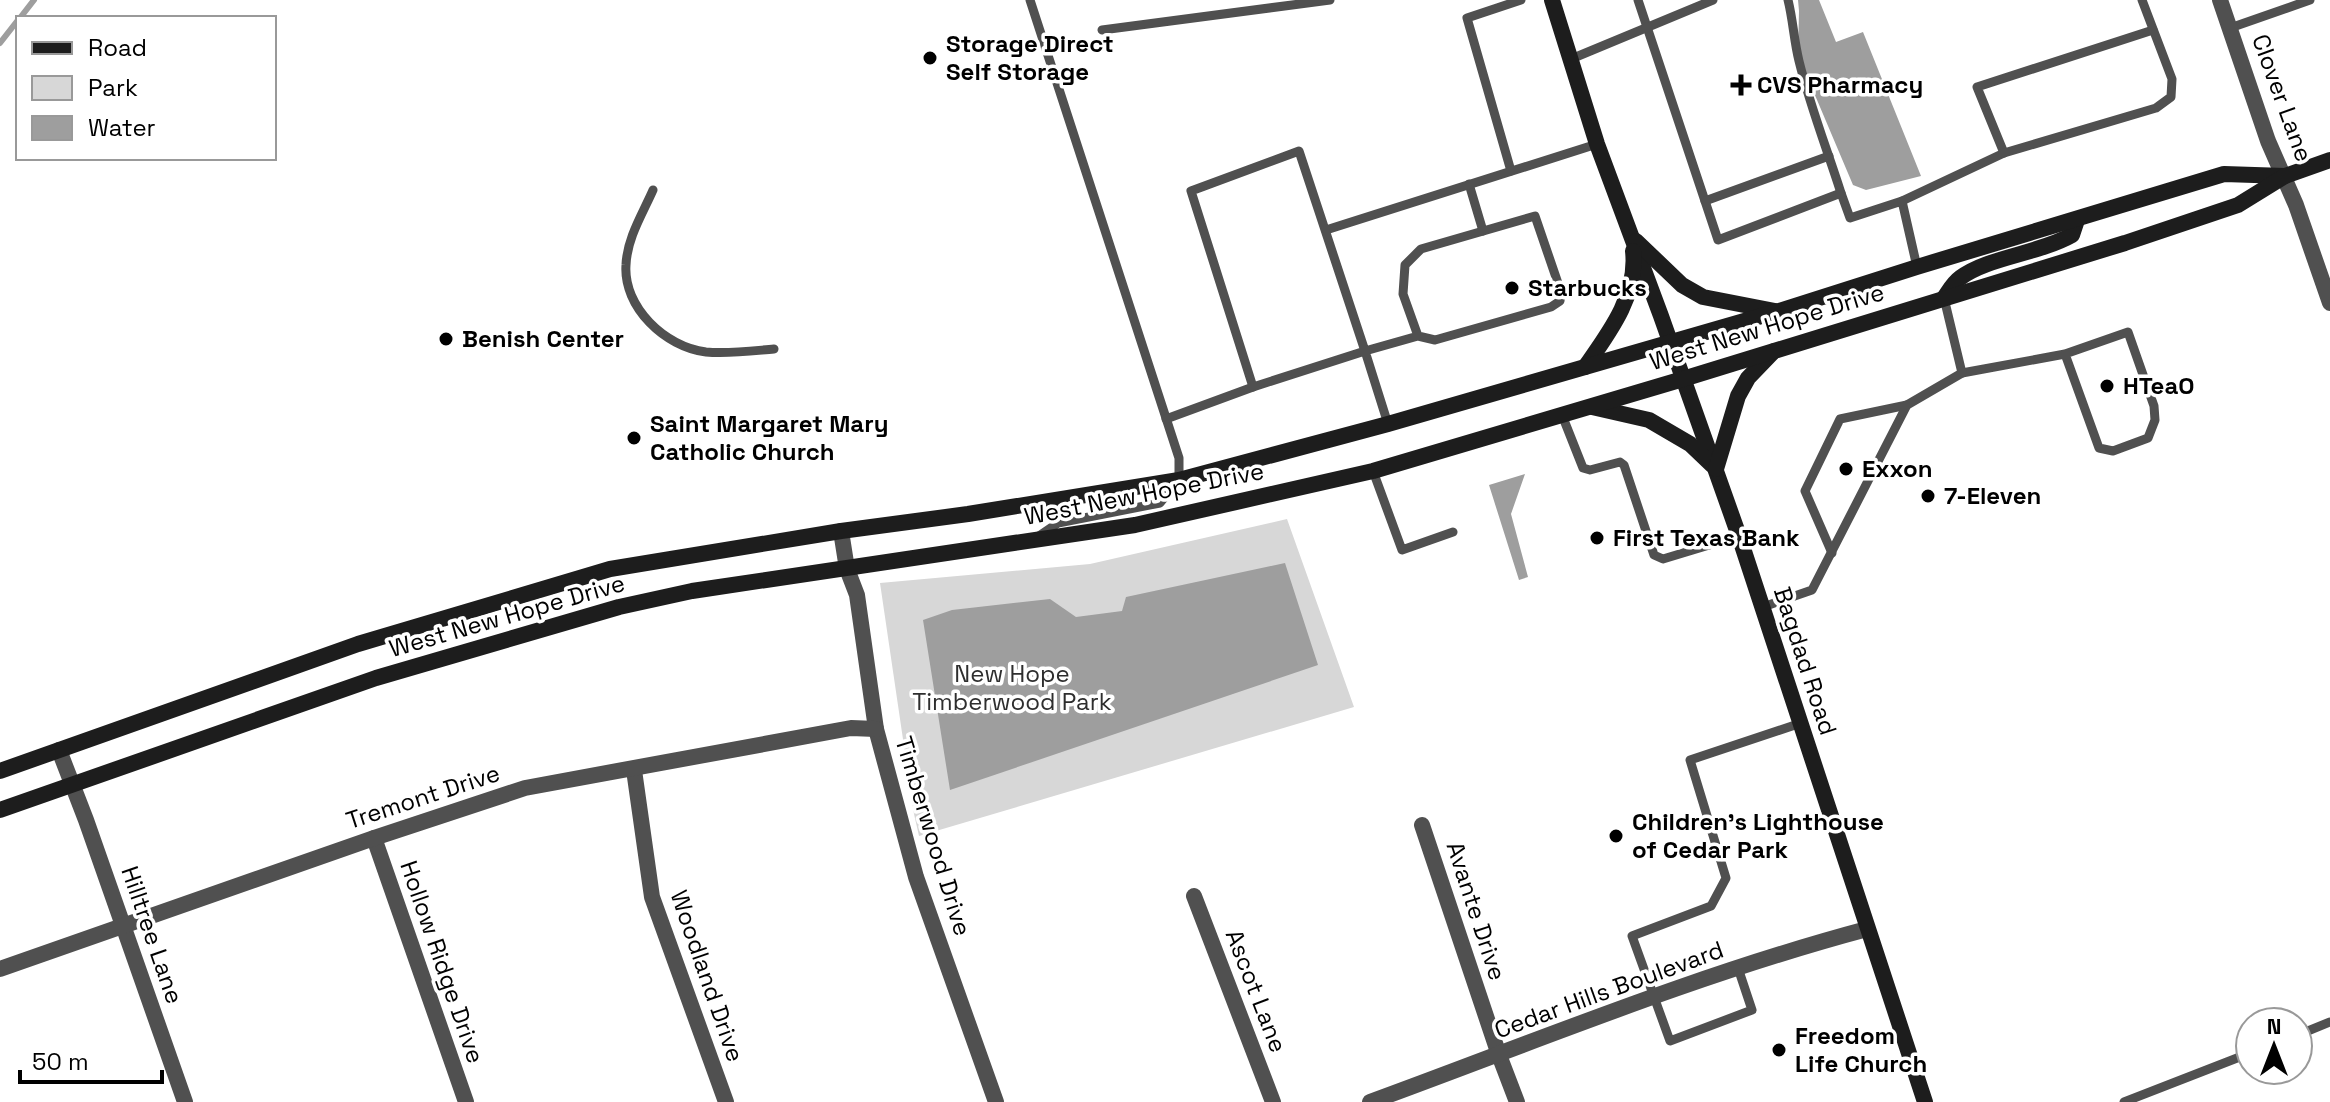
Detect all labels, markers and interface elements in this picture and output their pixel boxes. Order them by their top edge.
legend [16,16,276,160]
place label: Storage Direct Self Storage [946,28,1114,87]
street label: Clover Lane [2245,30,2320,166]
text: Road [88,32,147,63]
marker: Storage Direct Self Storage [921,49,939,67]
place label: CVS Pharmacy [1757,69,1923,100]
text: Park [88,72,138,103]
marker: CVS Pharmacy [1732,76,1750,94]
text: Water [88,112,156,143]
place label: Starbucks [1528,272,1647,303]
street label: West New Hope Drive [1646,276,1888,377]
marker: Starbucks [1503,279,1521,297]
place label: Benish Center [462,323,624,354]
marker: Benish Center [437,330,455,348]
place label: HTeaO [2123,370,2195,401]
marker: HTeaO [2098,377,2116,395]
place label: Saint Margaret Mary Catholic Church [650,408,889,467]
marker: Saint Margaret Mary Catholic Church [625,429,643,447]
place label: Exxon [1862,453,1932,484]
street label: West New Hope Drive [1021,455,1266,532]
marker: Exxon [1837,460,1855,478]
place label: 7-Eleven [1944,480,2041,511]
marker: 7-Eleven [1919,487,1937,505]
place label: First Texas Bank [1613,522,1800,553]
marker: First Texas Bank [1588,529,1606,547]
street label: West New Hope Drive [385,567,628,664]
street label: Bagdad Road [1767,583,1844,739]
park label: New Hope Timberwood Park [912,658,1112,717]
street label: Timberwood Drive [888,732,979,939]
street label: Tremont Drive [342,757,504,836]
place label: Children's Lighthouse of Cedar Park [1632,806,1884,865]
marker: Children's Lighthouse of Cedar Park [1607,827,1625,845]
street label: Avante Drive [1439,838,1513,984]
street label: Hollow Ridge Drive [393,857,492,1067]
street label: Hilltree Lane [114,862,190,1008]
street label: Woodland Drive [664,886,751,1066]
street label: Ascot Lane [1219,925,1294,1057]
street label: Cedar Hills Boulevard [1490,934,1728,1045]
north arrow [2234,1006,2314,1086]
text: N [2267,1012,2281,1040]
place label: Freedom Life Church [1795,1020,1927,1079]
scale bar [20,1034,162,1084]
marker: Freedom Life Church [1770,1041,1788,1059]
text: 50 m [32,1046,89,1077]

